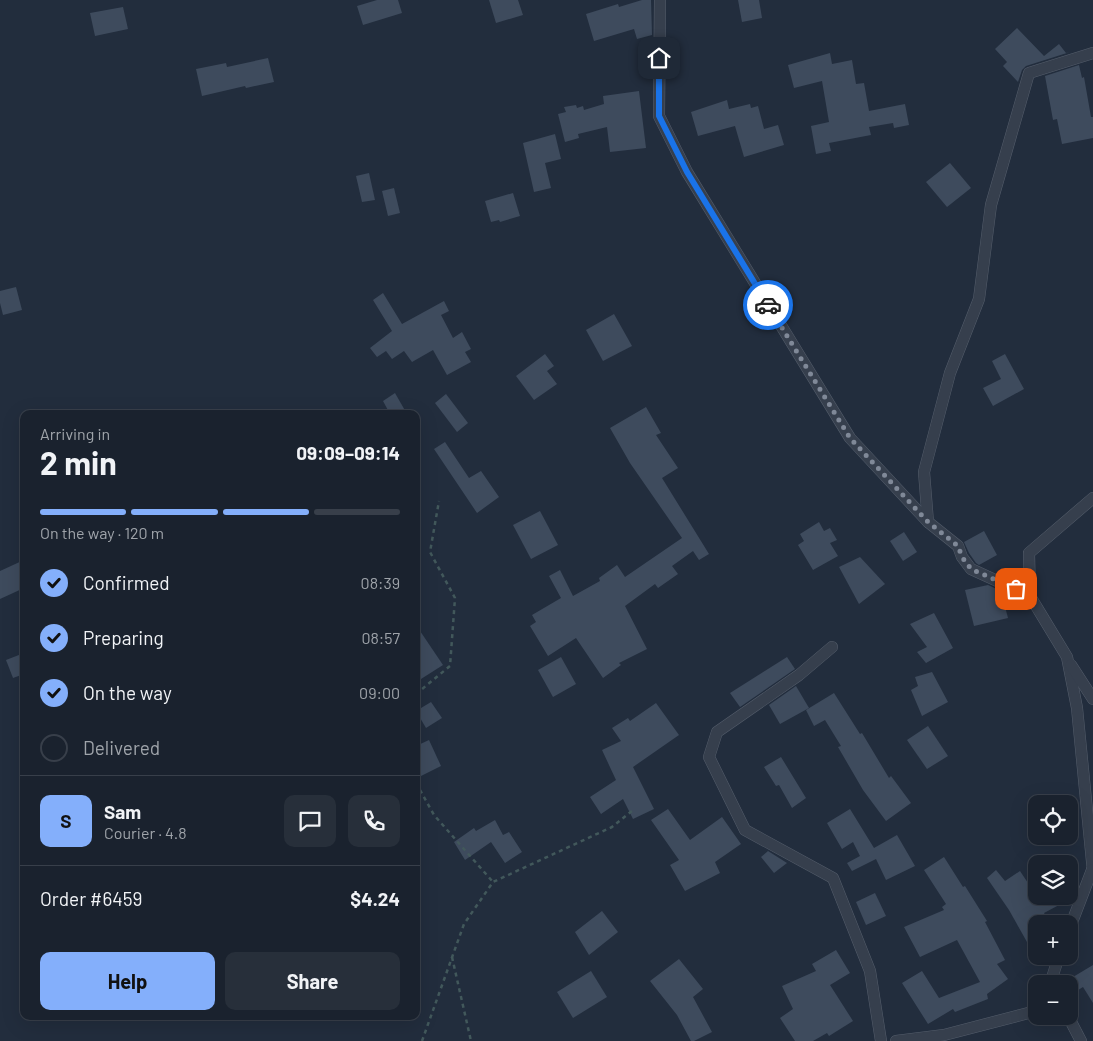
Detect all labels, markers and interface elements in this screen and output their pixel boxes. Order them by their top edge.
pin [638,37,680,79]
icon: home [645,44,673,72]
courier [743,280,793,330]
icon: car [754,291,782,319]
text: Arriving in [40,424,110,443]
text: 09:09–09:14 [296,441,400,464]
text: 2 min [40,443,117,481]
text: On the way · 120 m [40,523,164,542]
pin [995,568,1037,610]
icon: check [40,569,68,597]
text: Confirmed [83,571,170,594]
text: 08:39 [361,573,400,592]
icon: bag [1002,575,1030,603]
icon: check [40,624,68,652]
text: Preparing [83,626,164,649]
text: 08:57 [361,628,400,647]
icon: check [40,679,68,707]
text: On the way [83,681,172,704]
text: 09:00 [359,683,400,702]
text: Delivered [83,736,160,759]
button: chat [284,795,336,847]
button: phone [348,795,400,847]
map controls [1028,795,1078,1025]
button: locate [1028,795,1078,845]
text: Sam [104,800,141,823]
text: S [60,809,72,832]
text: Courier · 4.8 [104,823,187,842]
button: layers [1028,855,1078,905]
text: Order #6459 [40,887,142,910]
text: $4.24 [350,887,400,910]
button: + [1028,915,1078,965]
button: Help [40,952,215,1010]
button: Share [225,952,400,1010]
button: − [1028,975,1078,1025]

